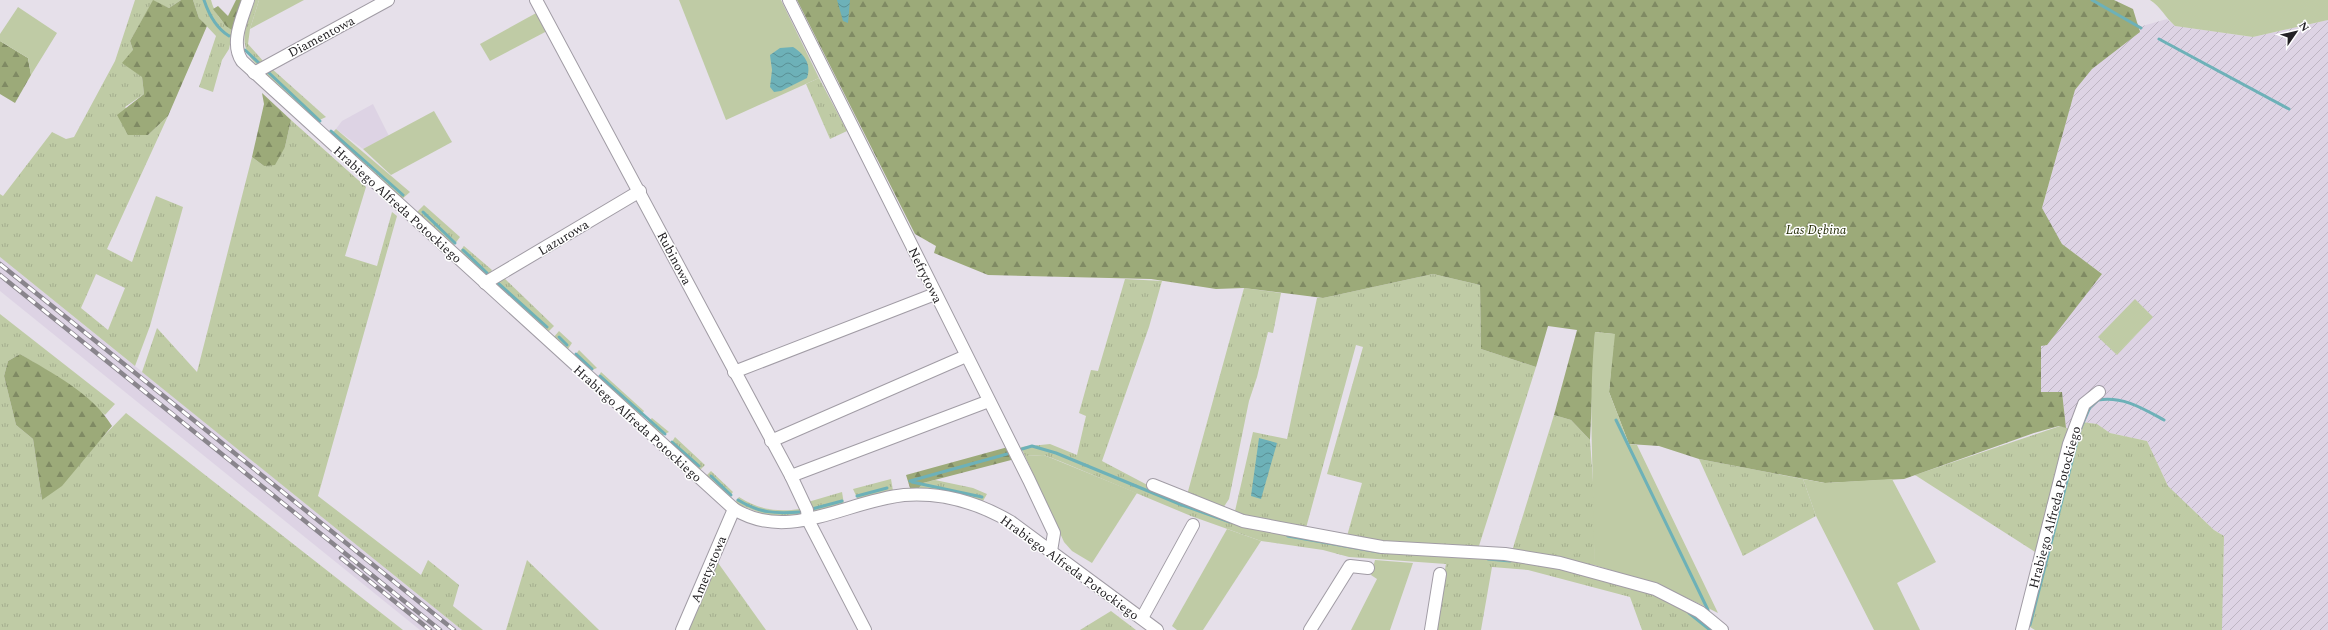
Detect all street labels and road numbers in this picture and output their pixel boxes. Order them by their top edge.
street label: Diamentowa [284,11,359,63]
street label: Hrabiego Alfreda Potockiego [328,141,466,268]
street label: Lazurowa [534,214,593,261]
street label: Rubinowa [652,228,697,289]
street label: Nefrytowa [903,244,948,307]
street label: Hrabiego Alfreda Potockiego [568,360,706,487]
street label: Hrabiego Alfreda Potockiego [2024,424,2086,591]
street label: Hrabiego Alfreda Potockiego [996,510,1143,625]
street label: Ametystowa [686,532,732,606]

